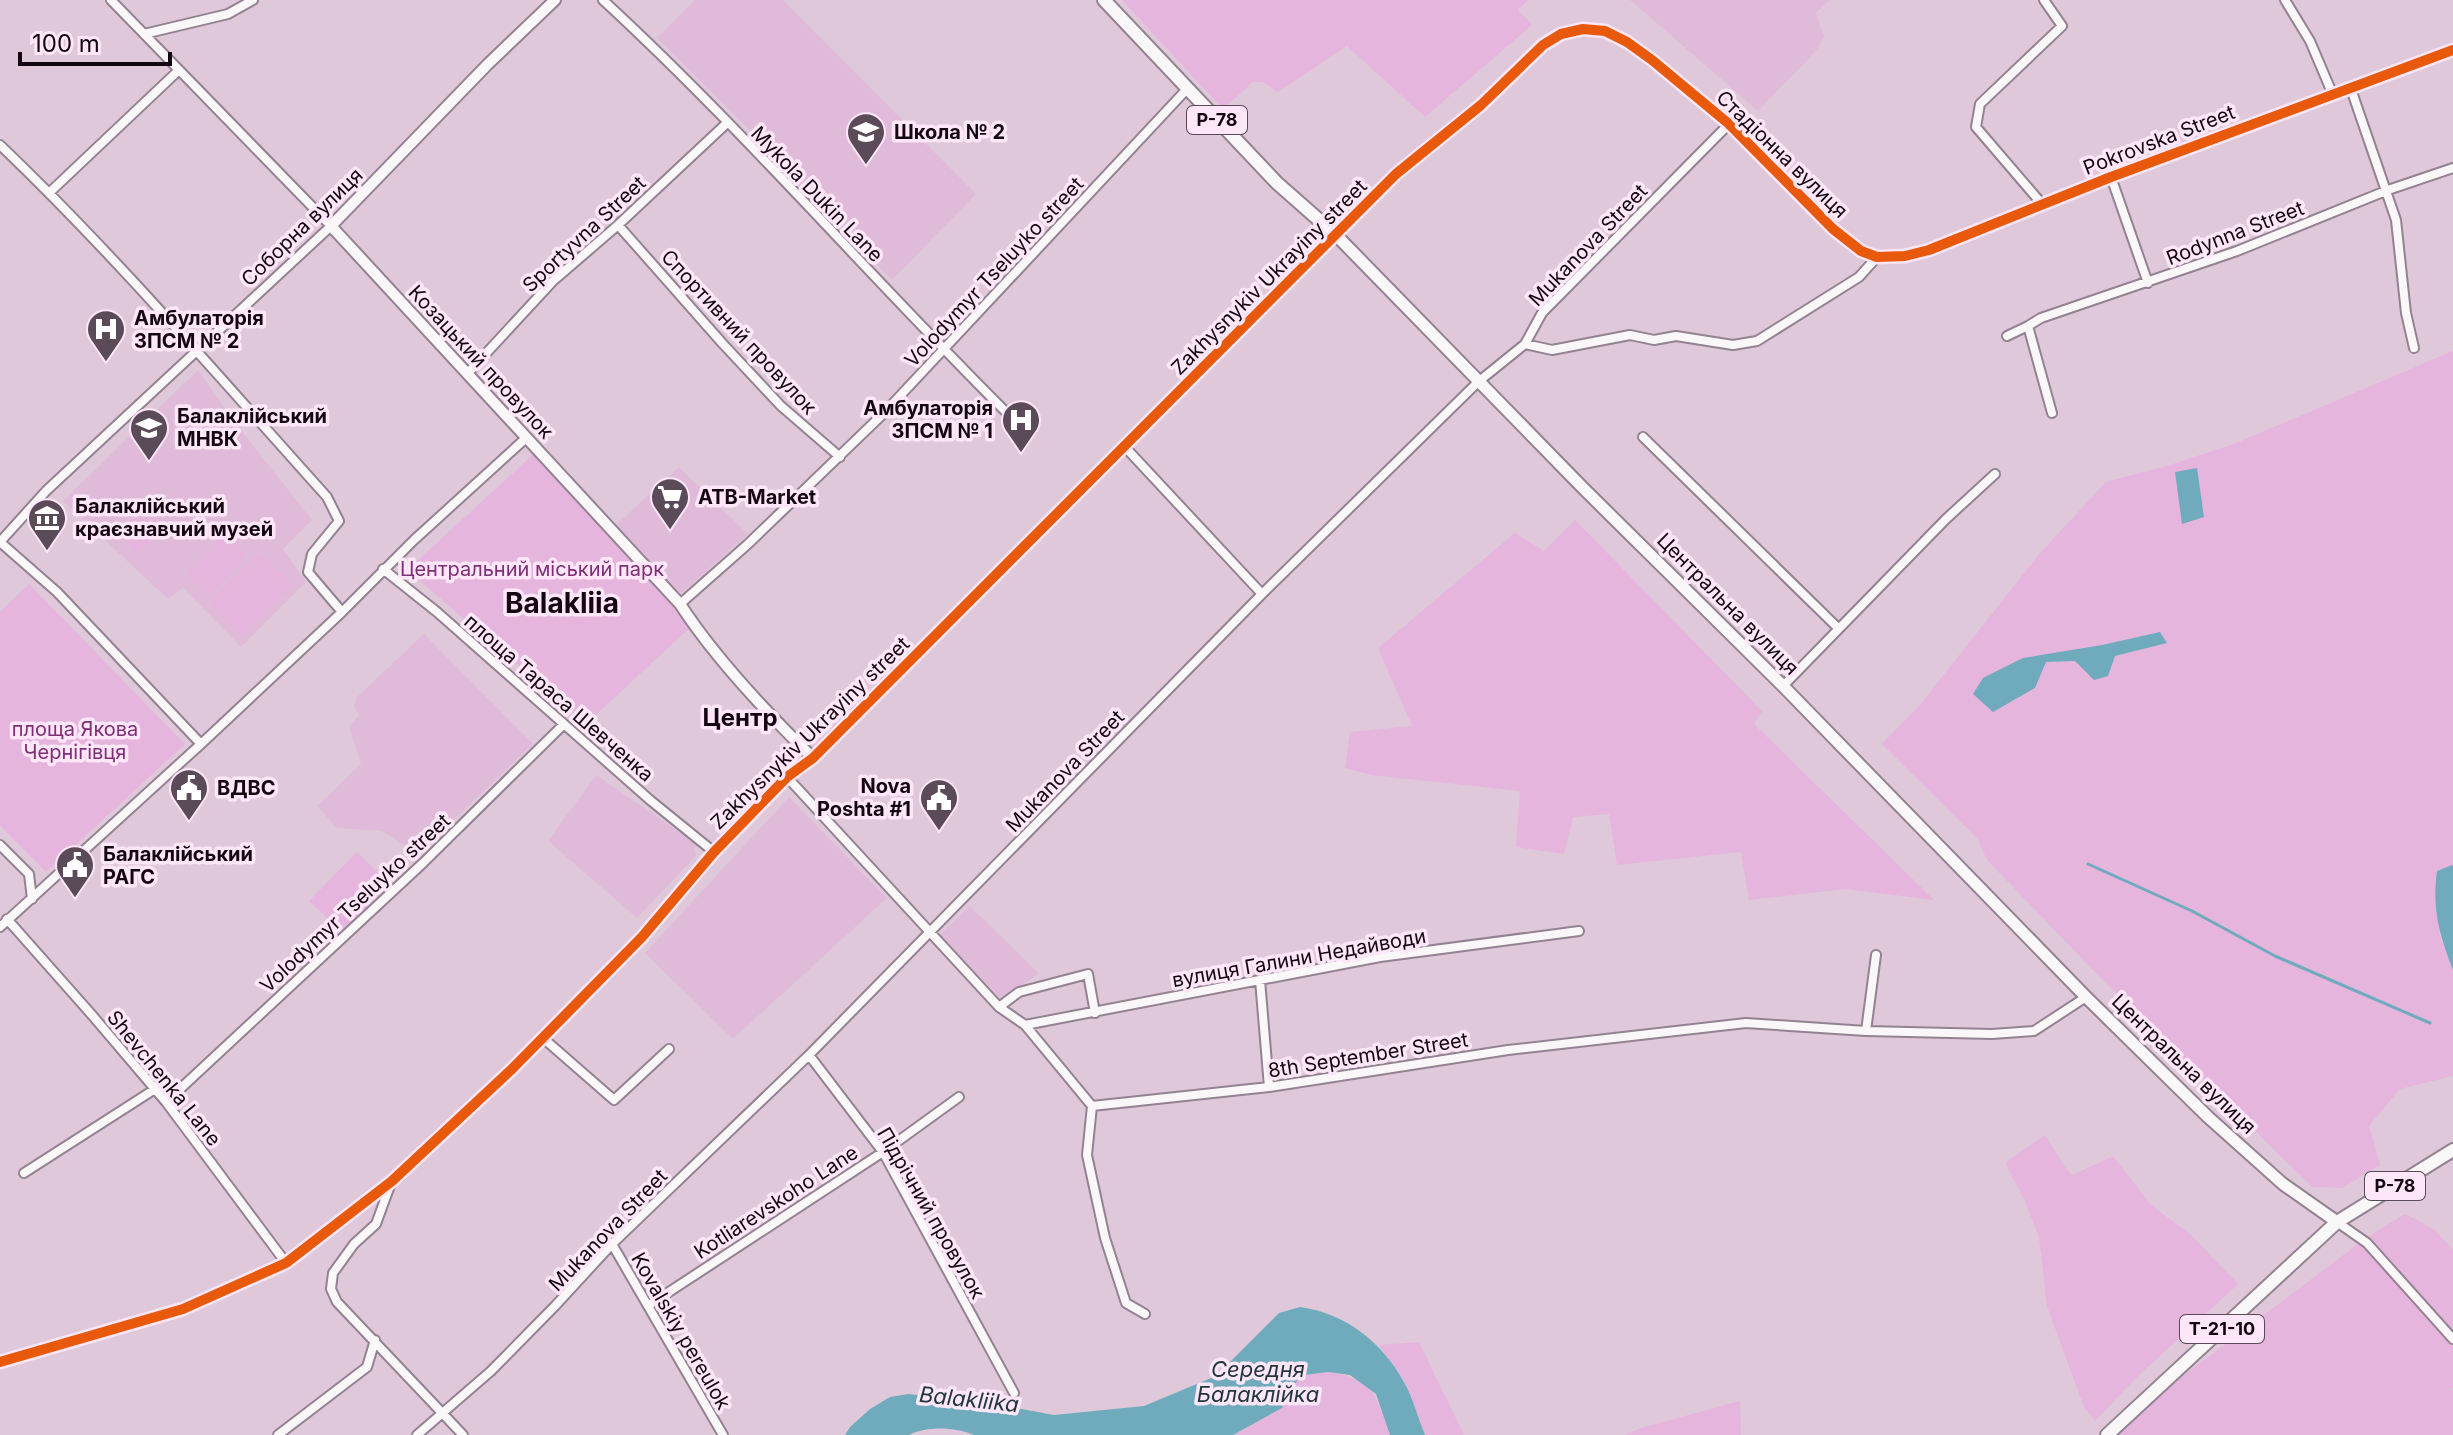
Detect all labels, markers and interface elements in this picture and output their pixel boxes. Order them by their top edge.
scale bar [20,16,170,66]
text: 100 m [32,29,100,58]
street label: Стадіонна вулиця [1711,85,1853,223]
street label: Pokrovska Street [2080,100,2239,180]
road number: Р-78 [1187,106,1247,134]
school or university icon: Школа № 2 [845,111,887,166]
place label: Школа № 2 [894,120,1005,144]
street label: Mykola Dukin Lane [746,121,888,267]
street label: Соборна вулиця [236,163,368,291]
street label: Sportyvna Street [518,171,651,297]
street label: Volodymyr Tseluyko street [900,172,1089,372]
street label: Zakhysnykiv Ukrayiny street [1166,174,1372,380]
street label: Mukanova Street [1524,179,1653,311]
street label: Rodynna Street [2163,196,2307,270]
street label: Спортивний провулок [656,245,822,419]
street label: Козацький провулок [404,280,558,444]
place label: Амбулаторія ЗПСМ № 2 [134,306,264,353]
hospital icon: Амбулаторія ЗПСМ № 2 [85,308,127,363]
place label: Амбулаторія ЗПСМ № 1 [863,396,993,443]
hospital icon: Амбулаторія ЗПСМ № 1 [1000,399,1042,454]
place label: Балаклійський МНВК [177,404,327,451]
school or university icon: Балаклійський МНВК [128,407,170,462]
supermarket icon: ATB-Market [649,476,691,531]
place label: ATB-Market [698,485,816,509]
place label: Балаклійський краєзнавчий музей [75,494,273,541]
museum icon: Балаклійський краєзнавчий музей [26,497,68,552]
street label: Центральна вулиця [1652,528,1804,680]
park label: Центральний міський парк [400,557,664,581]
district label: Balakliia [505,586,619,620]
street label: площа Тараса Шевченка [459,609,659,787]
street label: Zakhysnykiv Ukrayiny street [706,631,915,834]
district label: Центр [702,703,778,732]
street label: Mukanova Street [1001,705,1130,837]
park label: площа Якова Чернігівця [12,717,138,764]
public building icon: ВДВС [168,767,210,822]
place label: Nova Poshta #1 [817,774,911,821]
place label: ВДВС [217,776,276,800]
public building icon: Nova Poshta #1 [918,777,960,832]
street label: Volodymyr Tseluyko street [255,808,455,997]
place label: Балаклійський РАГС [103,842,253,889]
public building icon: Балаклійський РАГС [54,844,96,899]
street label: вулиця Галини Недайводи [1170,924,1428,992]
street label: Центральна вулиця [2107,989,2261,1139]
street label: Shevchenka Lane [102,1005,226,1151]
street label: 8th September Street [1266,1027,1470,1083]
street label: Підрічний провулок [872,1123,990,1303]
street label: Kotliarevskoho Lane [690,1140,862,1264]
street label: Mukanova Street [544,1164,673,1296]
road number: Р-78 [2365,1172,2425,1200]
street label: Kovalskiy pereulok [626,1248,736,1414]
road number: Т-21-10 [2180,1315,2264,1343]
water label: Середня Балаклійка [1197,1356,1319,1407]
water label: Balakliika [918,1381,1020,1417]

